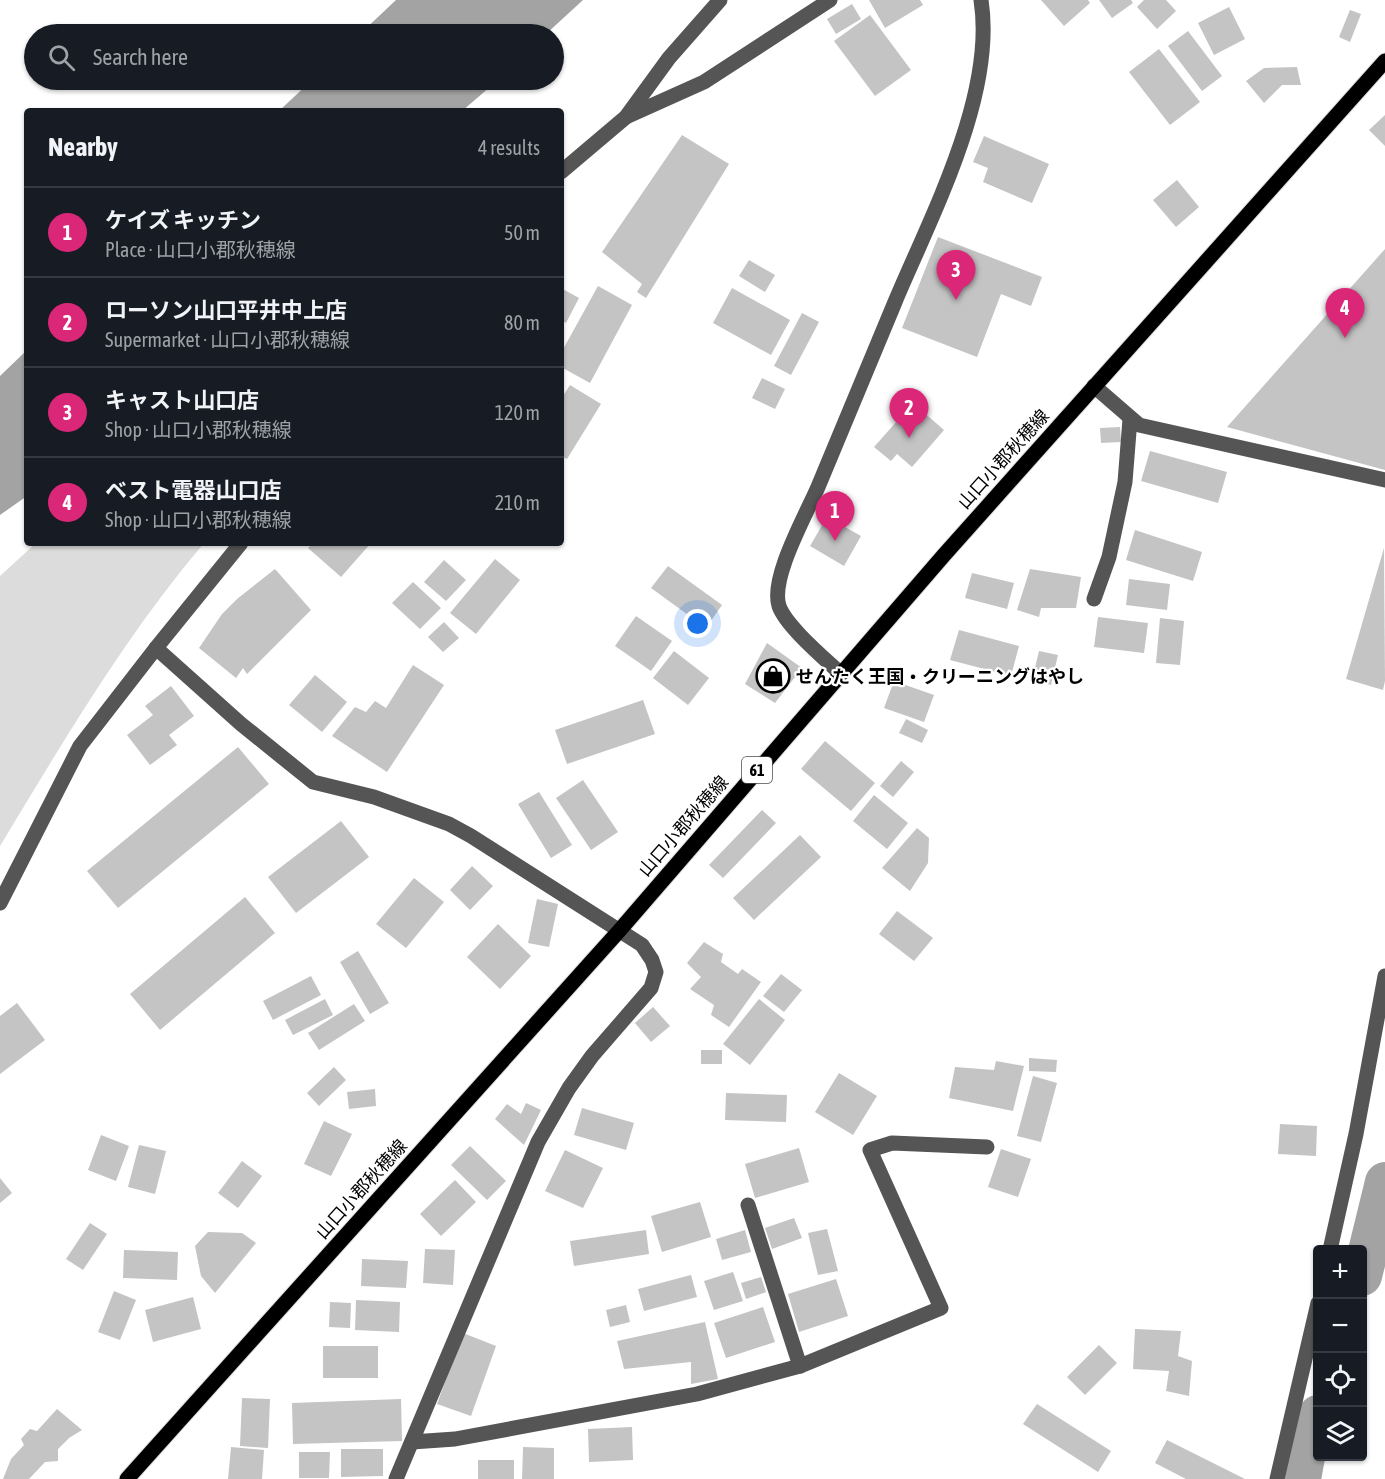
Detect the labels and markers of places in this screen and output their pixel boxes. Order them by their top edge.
pin: 3 [936,250,976,300]
pin: 4 [1326,288,1364,338]
pin: 2 [890,388,928,438]
pin: 1 [816,492,854,541]
shop icon: せんたく王国・クリーニングはやし [755,658,791,694]
place label: せんたく王国・クリーニングはやし [796,666,1084,687]

